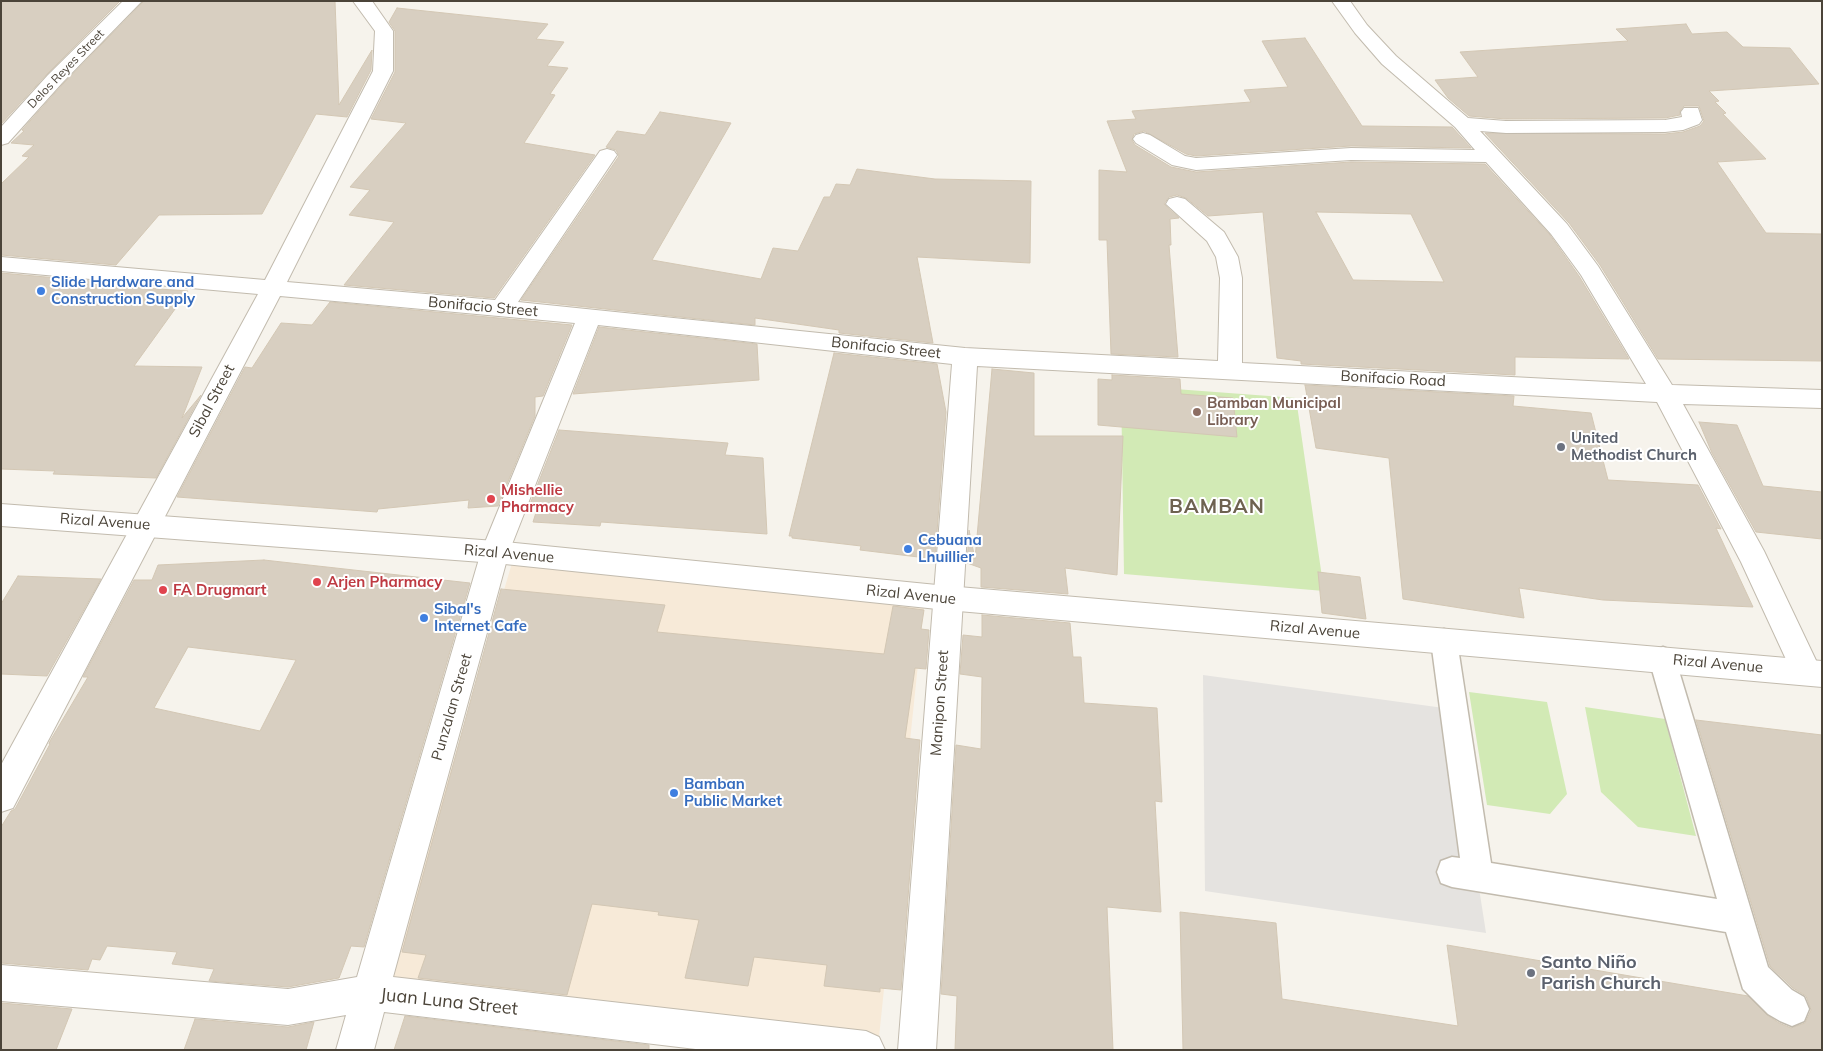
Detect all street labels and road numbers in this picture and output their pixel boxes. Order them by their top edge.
street label: Delos Reyes Street [25,27,107,111]
street label: Bonifacio Street [427,293,539,321]
street label: Bonifacio Street [830,333,942,363]
street label: Sibal Street [185,362,239,440]
street label: Bonifacio Road [1340,367,1446,391]
street label: Rizal Avenue [59,510,151,534]
street label: Rizal Avenue [463,541,555,567]
street label: Rizal Avenue [865,581,957,609]
street label: Rizal Avenue [1269,617,1361,643]
street label: Manipon Street [927,650,953,756]
street label: Punzalan Street [428,651,476,763]
street label: Rizal Avenue [1672,651,1764,677]
street label: Juan Luna Street [379,984,519,1020]

